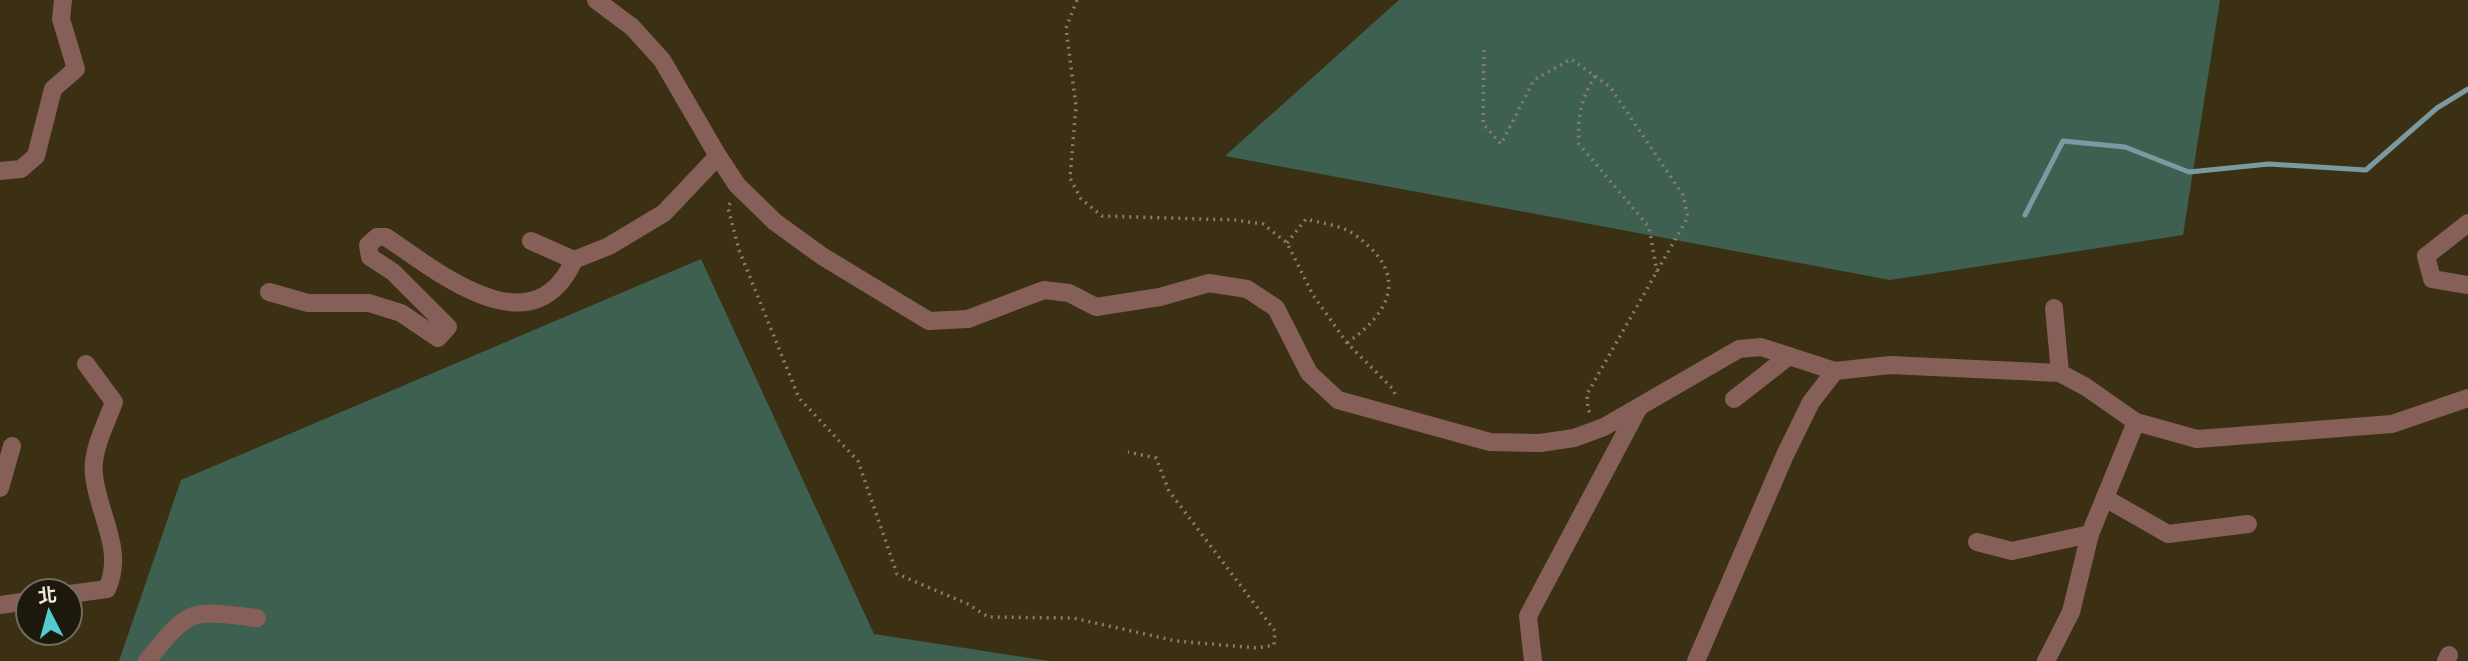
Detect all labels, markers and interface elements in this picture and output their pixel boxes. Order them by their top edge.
north arrow [14,577,84,647]
text: 北 [36,581,58,609]

